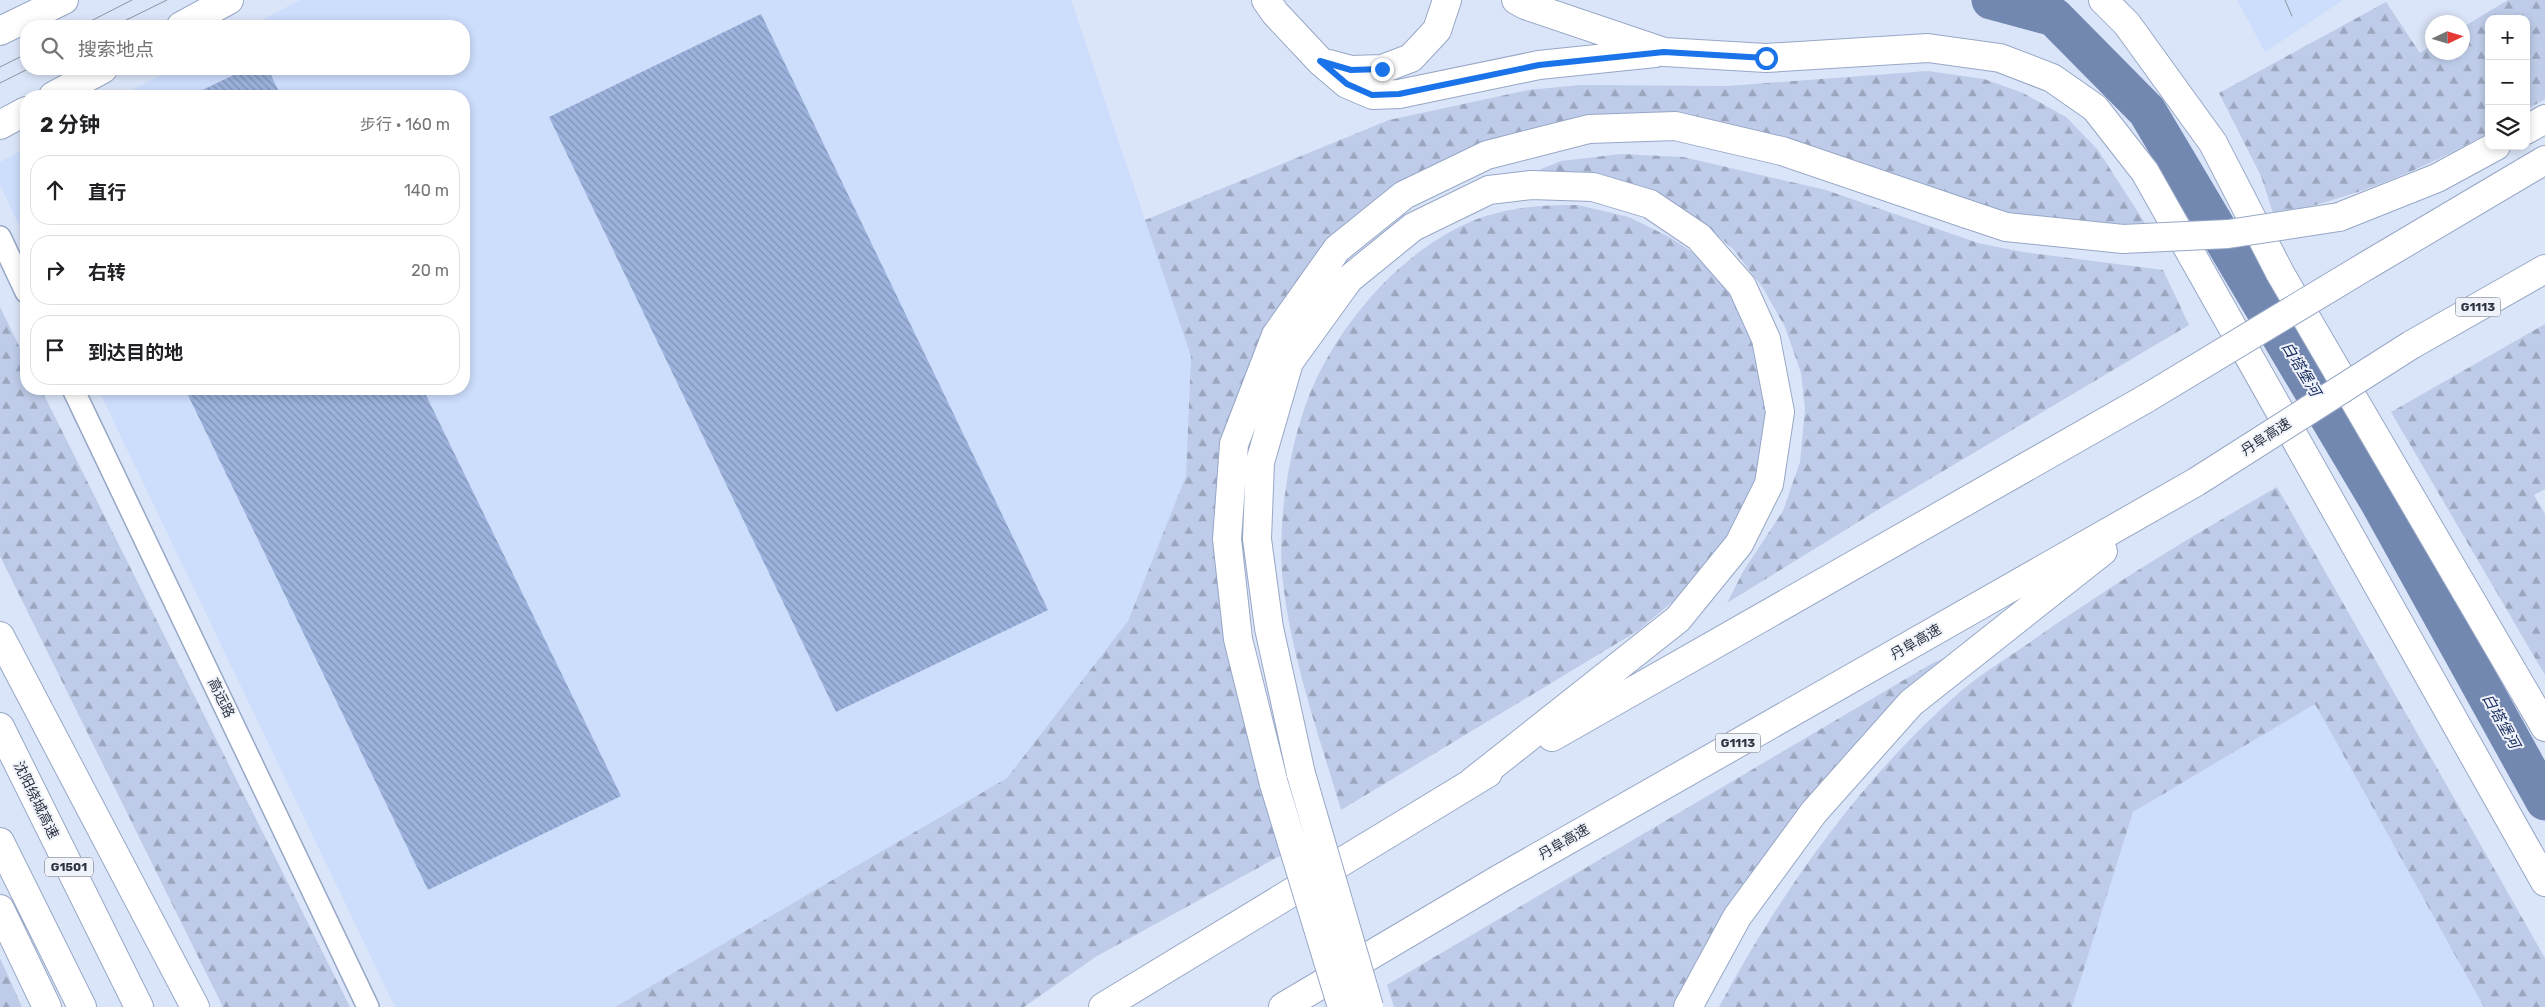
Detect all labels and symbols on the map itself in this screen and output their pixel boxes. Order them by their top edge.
north arrow [2425,15,2470,60]
route start [1755,47,1778,70]
route end [1371,58,1394,81]
road number: G1113 [2456,298,2500,316]
water label: 白塔堡河 [2278,339,2326,402]
street label: 丹阜高速 [2238,415,2294,459]
street label: 丹阜高速 [1888,621,1944,663]
street label: 高远路 [204,675,238,721]
water label: 白塔堡河 [2479,690,2525,754]
road number: G1113 [1716,734,1760,752]
street label: 沈阳绕城高速 [10,759,62,841]
street label: 丹阜高速 [1536,821,1592,863]
road number: G1501 [45,858,93,876]

